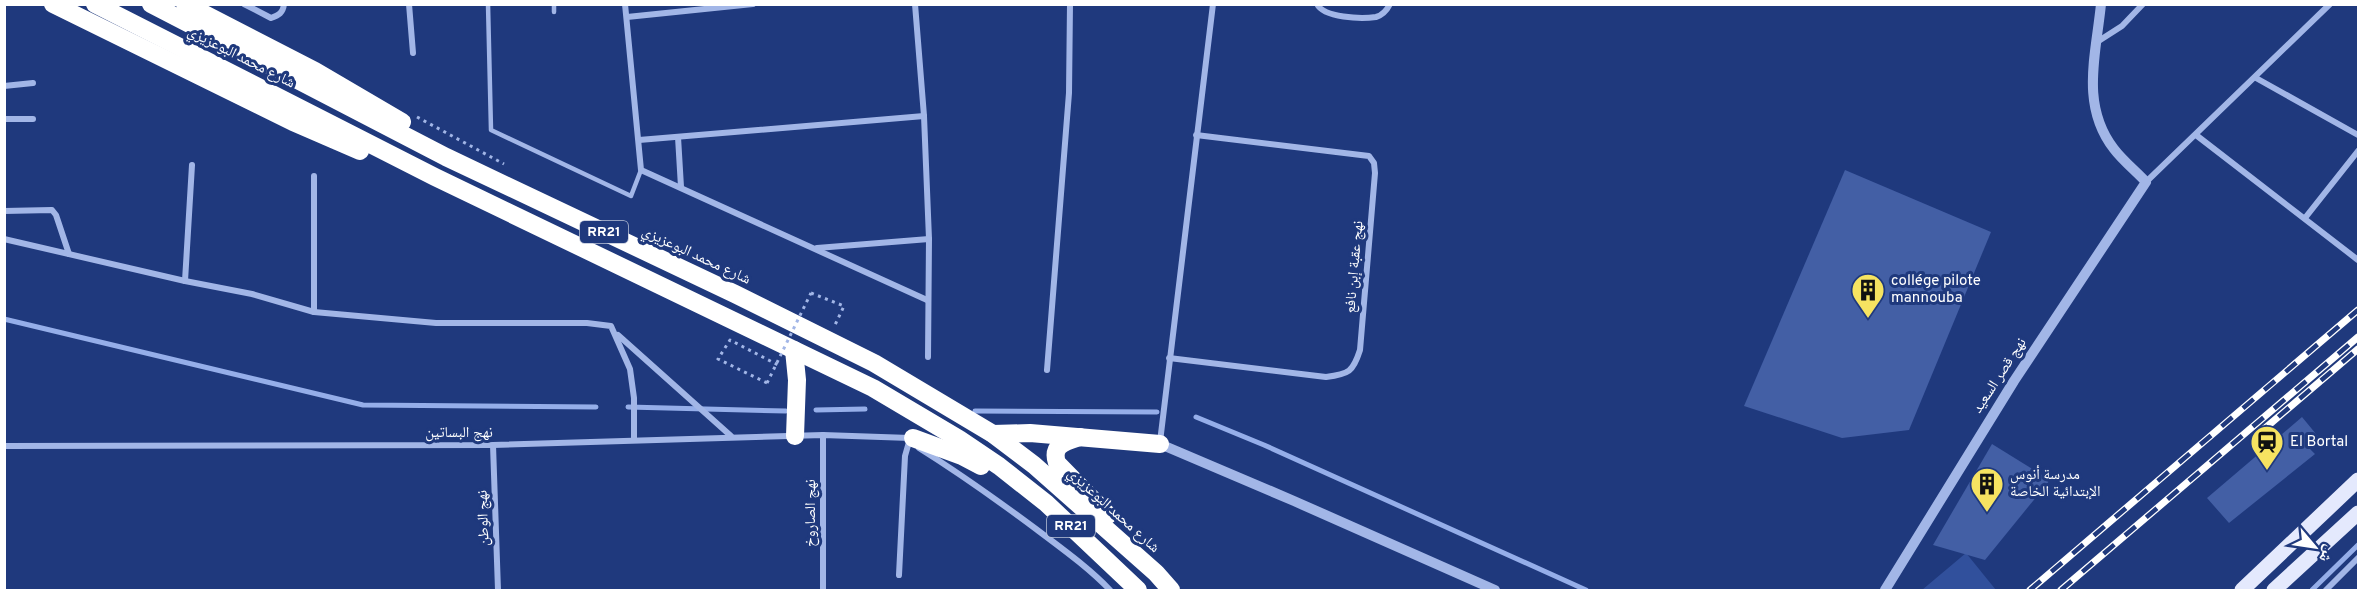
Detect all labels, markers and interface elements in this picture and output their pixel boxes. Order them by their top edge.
street label: شارع محمد البوعزيزي [184,23,298,94]
street label: نهج عقبة إبن نافع [1341,220,1369,314]
road number: RR21 [580,221,628,243]
street label: شارع محمد البوعزيزي [638,222,754,290]
building icon: collége pilote mannouba [1850,272,1886,319]
place label: collége pilote mannouba [1891,272,1981,308]
street label: نهج قصر السعيد [1969,335,2031,417]
street label: نهج البساتين [425,424,493,443]
station icon: El Bortal [2249,424,2285,471]
place label: El Bortal [2290,433,2348,452]
street label: شارع محمد البوعزيزي [1062,464,1163,558]
place label: مدرسة أنوس الإبتدائية الخاصة [2010,465,2100,502]
building icon: مدرسة أنوس الإبتدائية الخاصة [1969,466,2005,513]
street label: نهج الصاروخ [802,479,821,547]
street label: نهج الوطن [474,490,494,546]
road number: RR21 [1047,515,1095,537]
north arrow [2285,517,2345,577]
text: ش [2313,541,2339,566]

